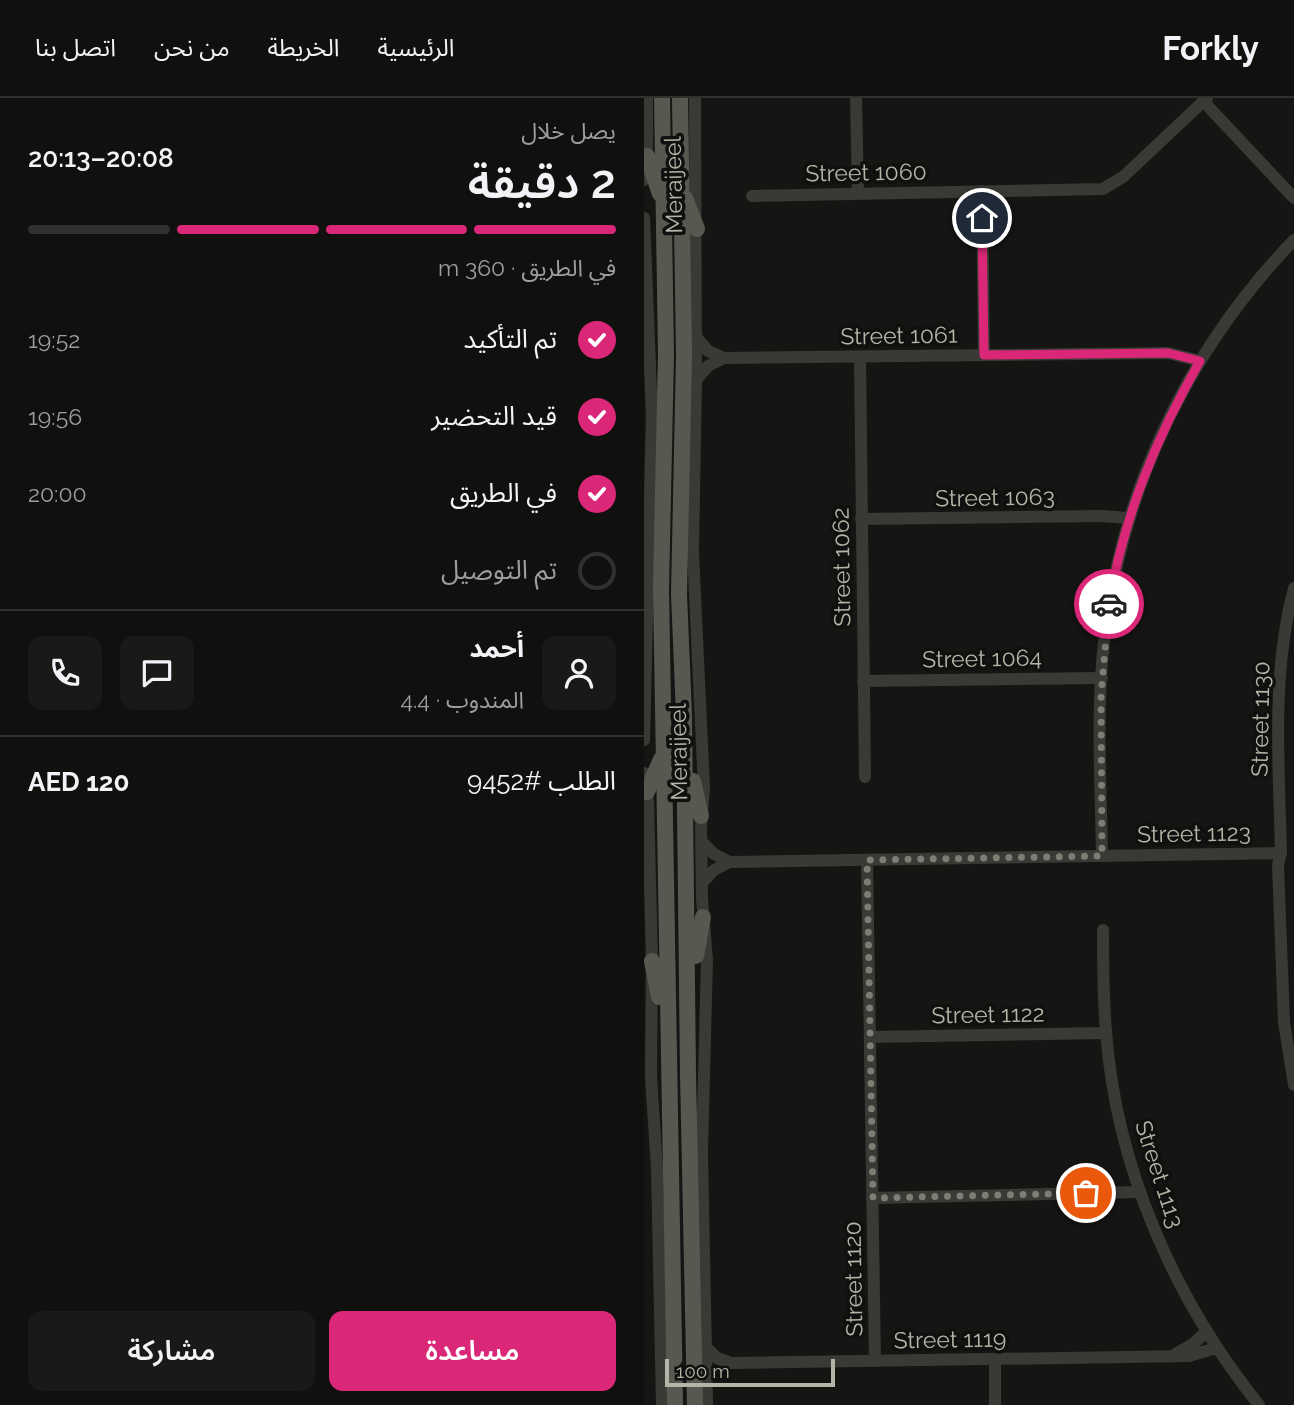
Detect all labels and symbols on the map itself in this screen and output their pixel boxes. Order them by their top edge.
street label: Meraijeel [659,135,687,234]
street label: Street 1060 [805,157,927,187]
pin [952,188,1012,248]
street label: Street 1061 [840,320,958,350]
street label: Street 1063 [935,482,1055,512]
street label: Street 1062 [826,507,856,627]
courier [1074,569,1144,639]
street label: Street 1064 [922,643,1042,673]
street label: Street 1130 [1245,661,1275,777]
street label: Meraijeel [664,702,692,801]
street label: Street 1123 [1137,819,1251,847]
street label: Street 1122 [931,1000,1045,1028]
street label: Street 1113 [1130,1117,1190,1231]
pin [1056,1163,1116,1223]
street label: Street 1120 [838,1221,868,1337]
street label: Street 1119 [893,1325,1007,1353]
scale bar [665,1356,835,1388]

